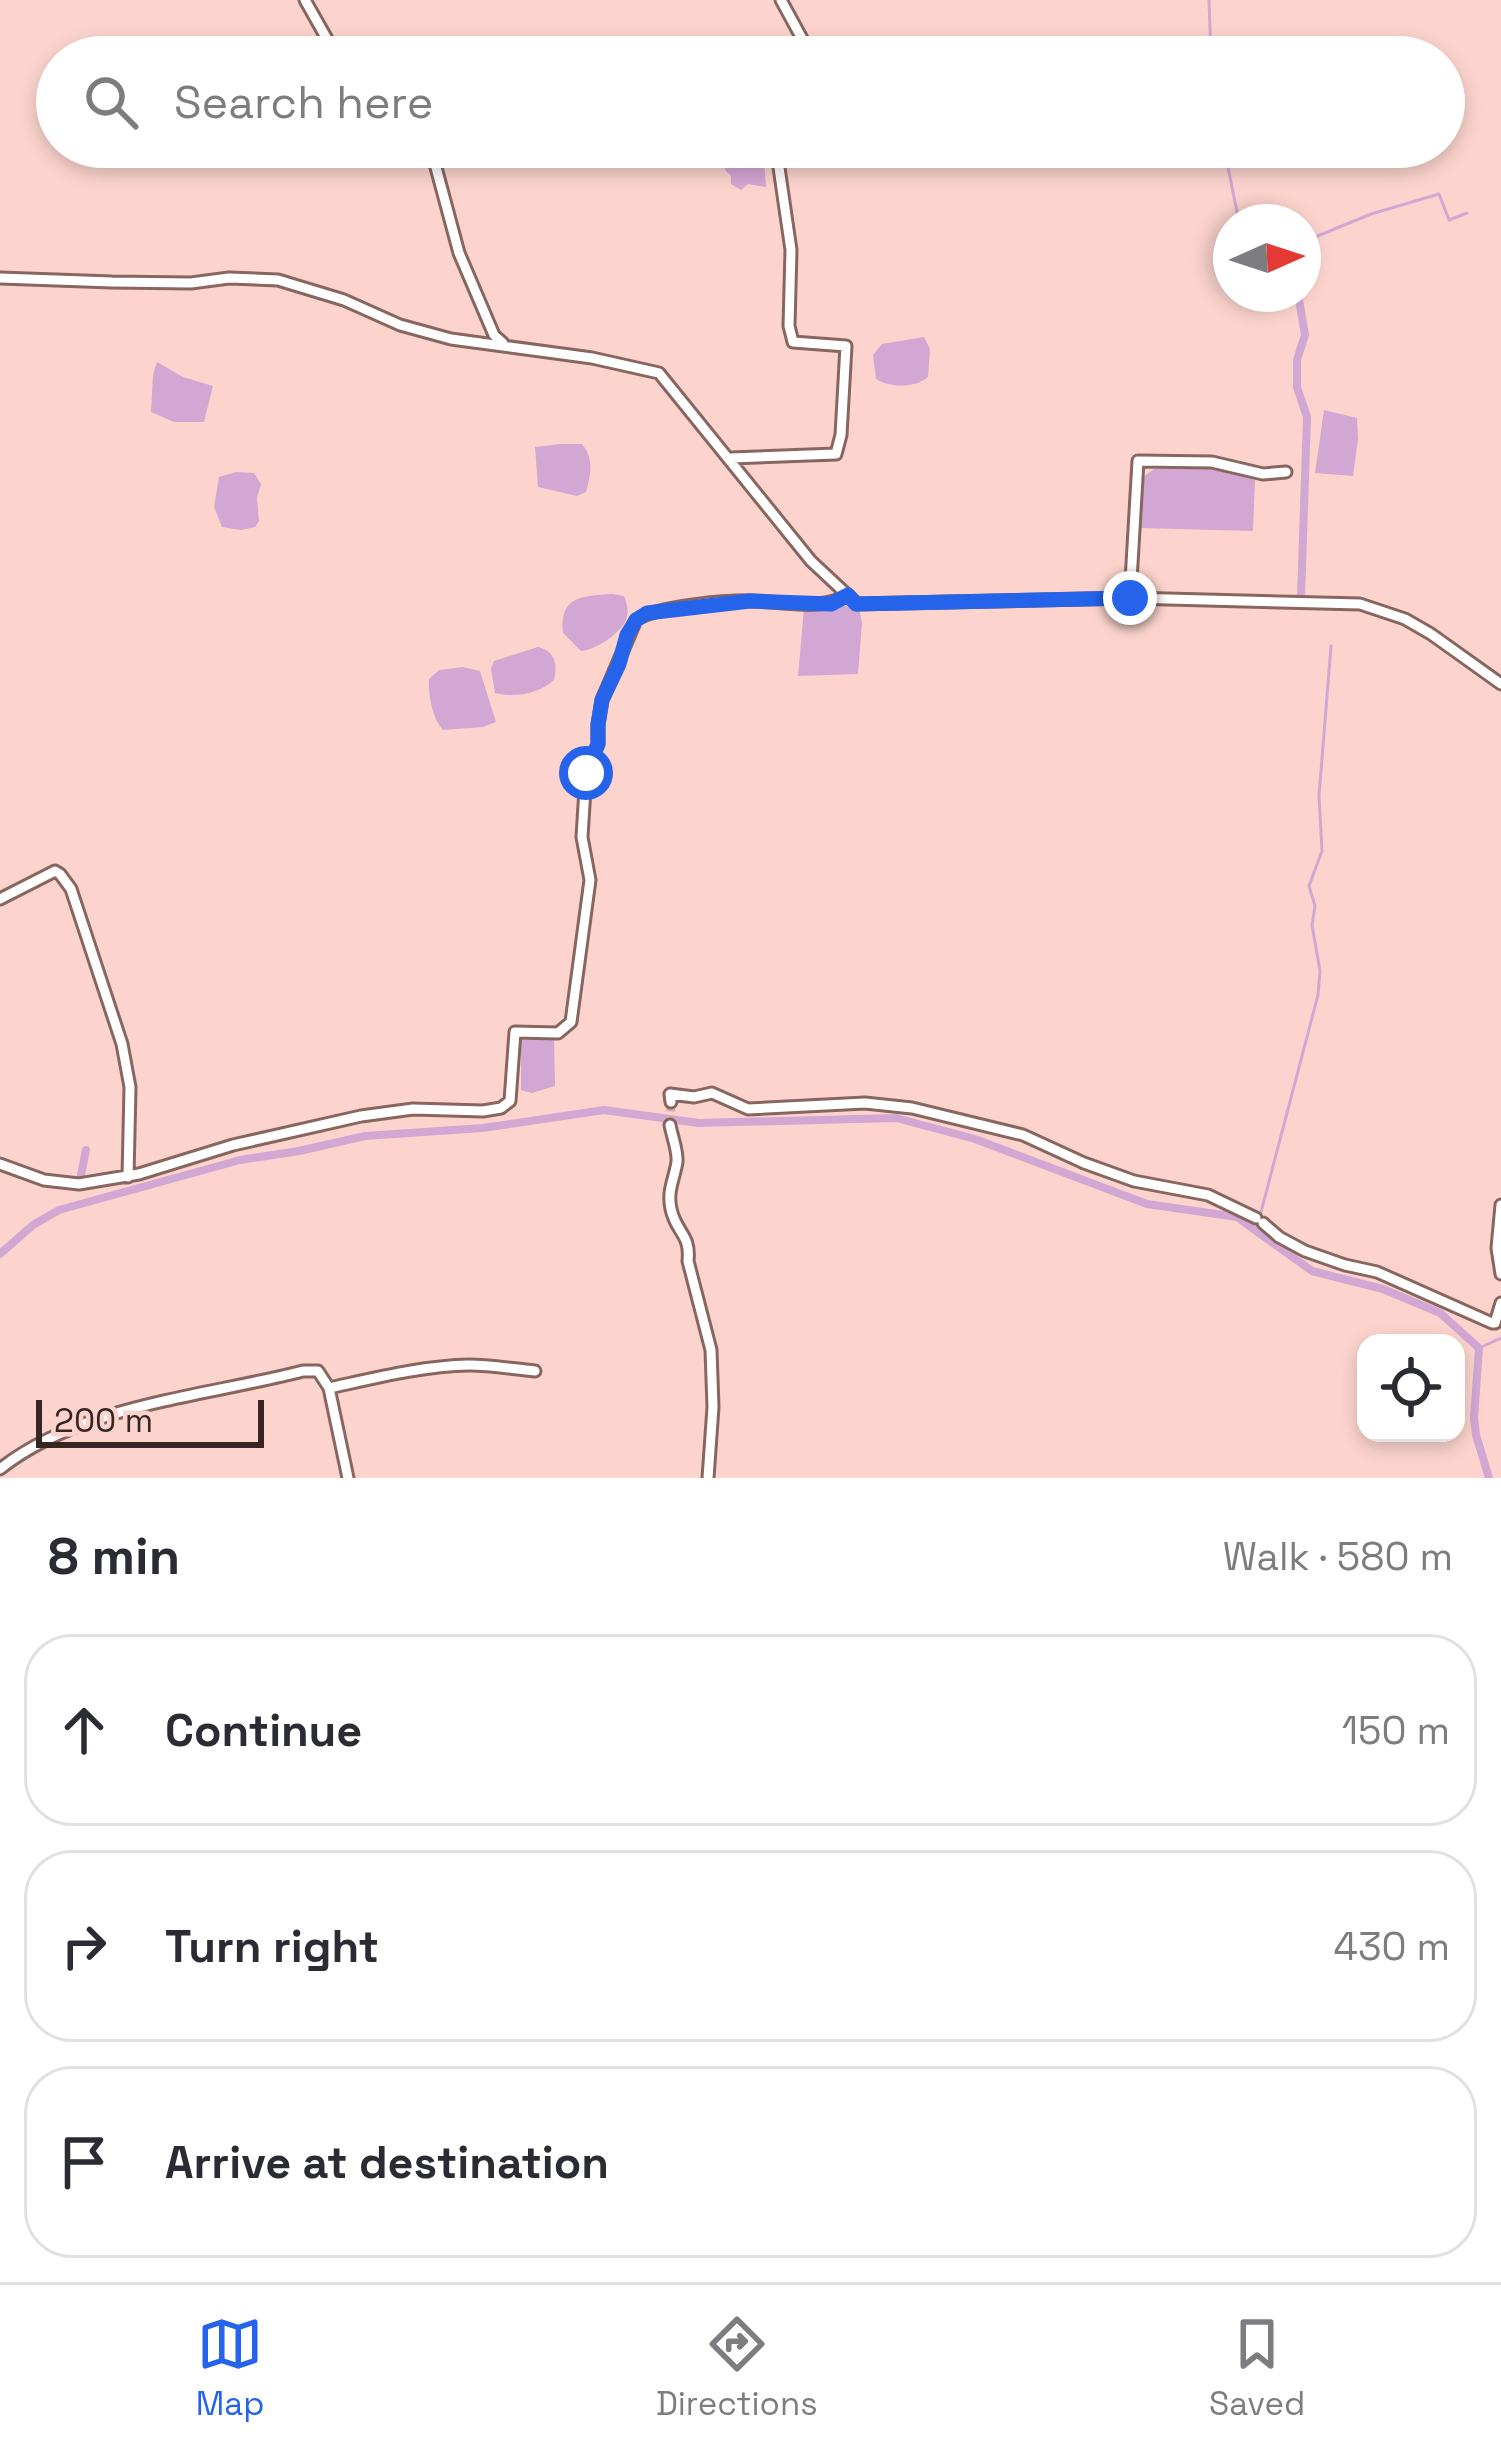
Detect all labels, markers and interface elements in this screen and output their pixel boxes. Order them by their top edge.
search box [36,36,1465,168]
icon: search [78,69,144,135]
text: Search here [174,74,433,131]
north arrow [1213,204,1321,312]
route end [1103,571,1157,625]
route start [559,746,613,800]
map controls [1357,1334,1465,1442]
button: locate [1357,1334,1465,1442]
scale bar [36,1394,264,1447]
text: 200 m [54,1400,153,1442]
text: 8 min [48,1524,180,1589]
text: Walk · 580 m [1223,1532,1453,1581]
icon: ahead [51,1697,117,1763]
text: Continue [165,1702,362,1759]
text: 150 m [1342,1706,1450,1755]
icon: right [51,1913,117,1979]
text: Turn right [165,1918,379,1975]
text: 430 m [1334,1922,1450,1971]
icon: arrive [51,2129,117,2195]
text: Arrive at destination [165,2134,609,2191]
tab: Map [196,2311,264,2425]
tab: Directions [656,2311,818,2425]
tab: Saved [1209,2311,1305,2425]

